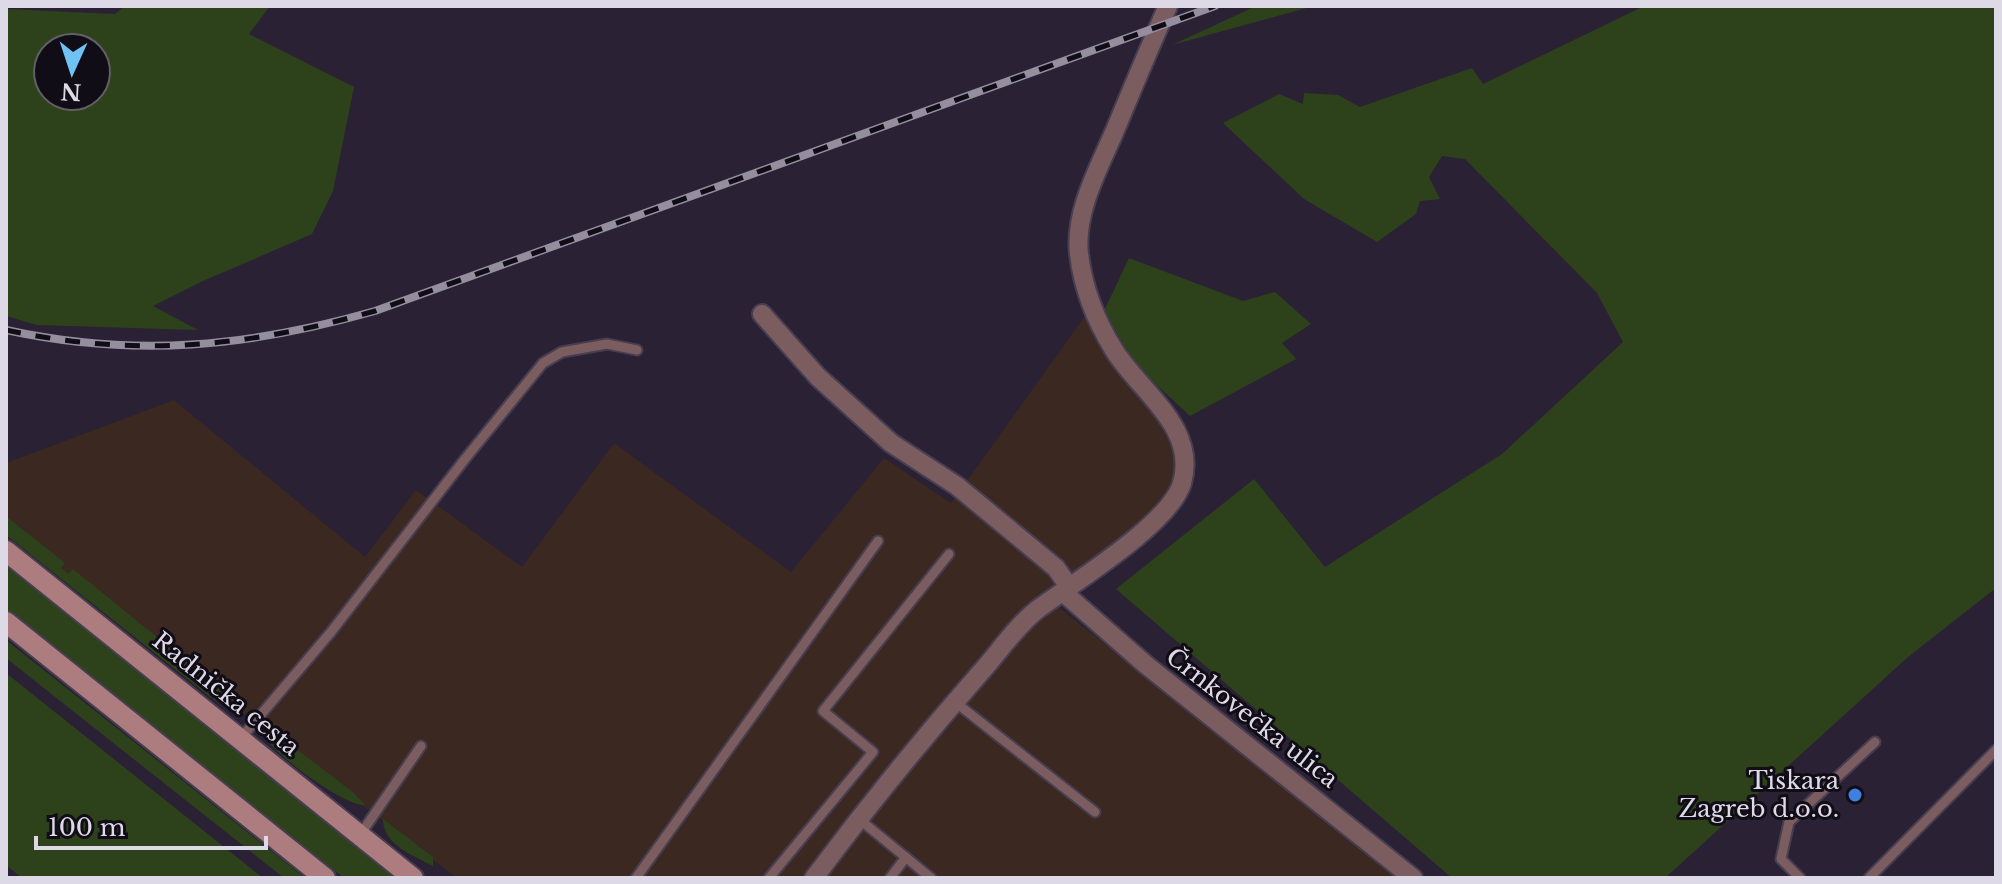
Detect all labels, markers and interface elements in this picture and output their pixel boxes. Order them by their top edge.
north arrow [32,32,112,112]
text: N [60,77,82,105]
street label: Radnička cesta [147,626,306,762]
street label: Črnkovečka ulica [1161,641,1345,794]
place label: Tiskara Zagreb d.o.o. [1679,766,1840,823]
marker: Tiskara Zagreb d.o.o. [1846,786,1864,804]
scale bar [36,800,266,850]
text: 100 m [48,813,126,842]

